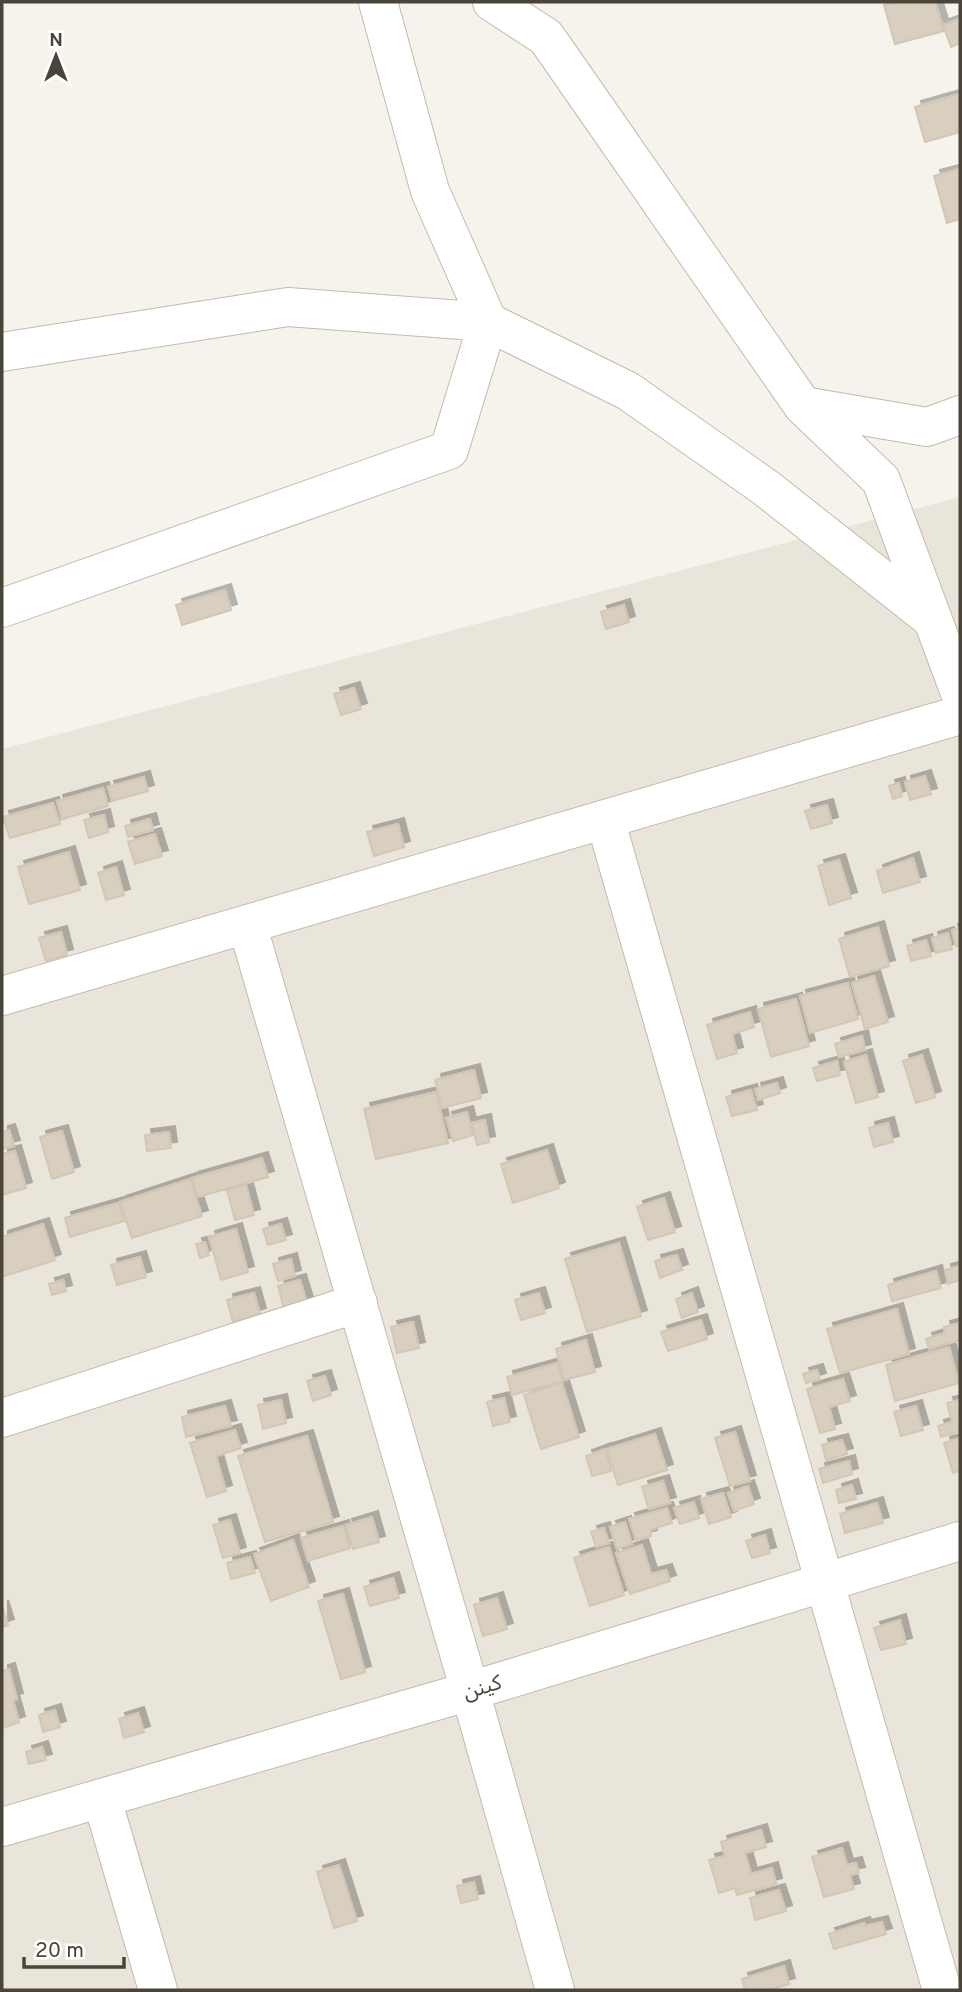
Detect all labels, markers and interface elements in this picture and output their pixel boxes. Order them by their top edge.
north arrow [21,21,91,91]
text: N [49,29,63,53]
street label: كينن [460,1670,505,1707]
scale bar [24,1926,124,1970]
text: 20 m [35,1938,84,1965]

